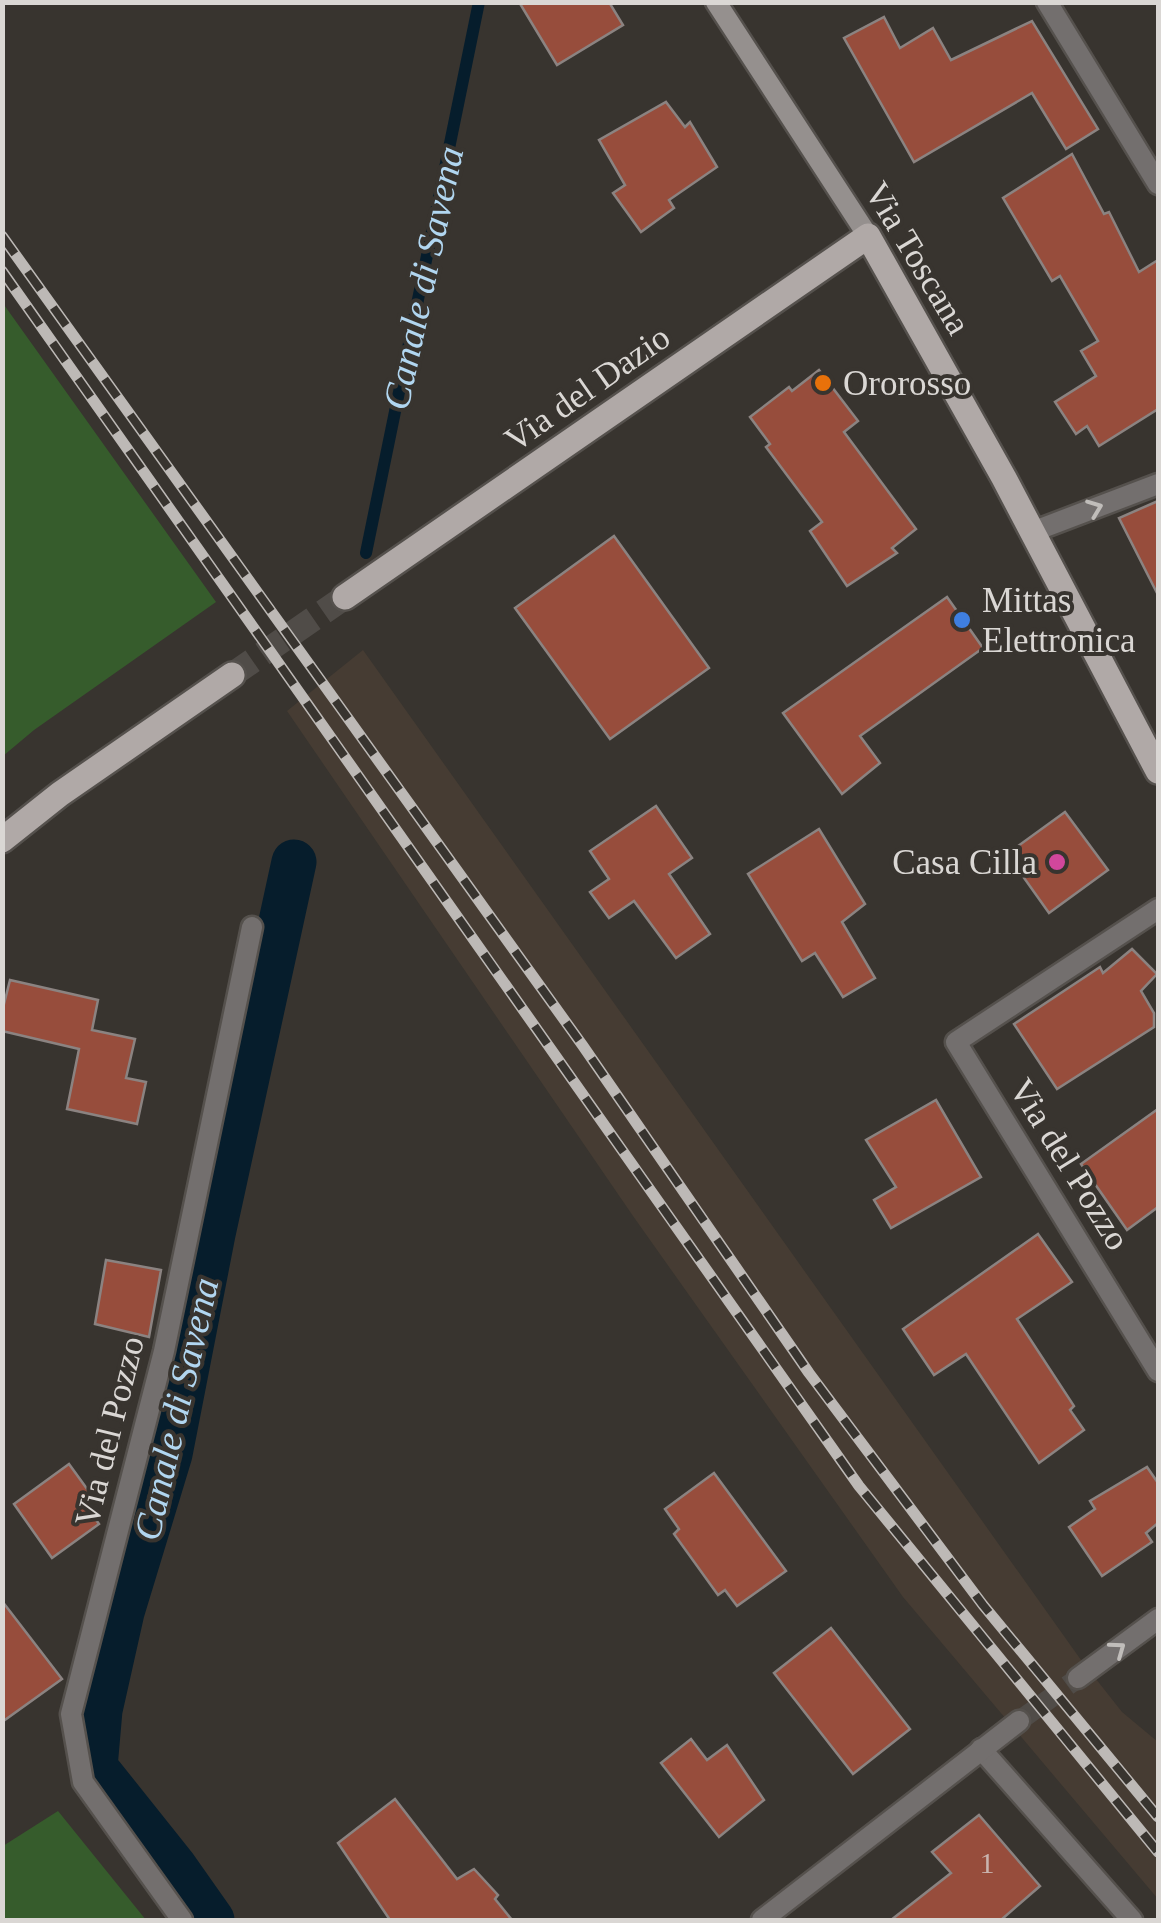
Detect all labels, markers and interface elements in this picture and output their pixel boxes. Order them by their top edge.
water label: Canale di Savena [375,143,471,413]
street label: Via Toscana [857,175,978,342]
street label: Via del Dazio [497,317,677,460]
place label: Ororosso [843,364,971,403]
marker: Ororosso [812,372,834,394]
one-way arrow [1086,499,1103,520]
place label: Mittas Elettronica [982,581,1136,660]
marker: Mittas Elettronica [951,609,973,631]
place label: Casa Cilla [892,843,1037,882]
marker: Casa Cilla [1046,851,1068,873]
street label: Via del Pozzo [1002,1072,1138,1257]
water label: Canale di Savena [125,1274,227,1544]
street label: Via del Pozzo [67,1332,152,1530]
one-way arrow [1107,1643,1125,1660]
house number: 1 [980,1846,995,1879]

